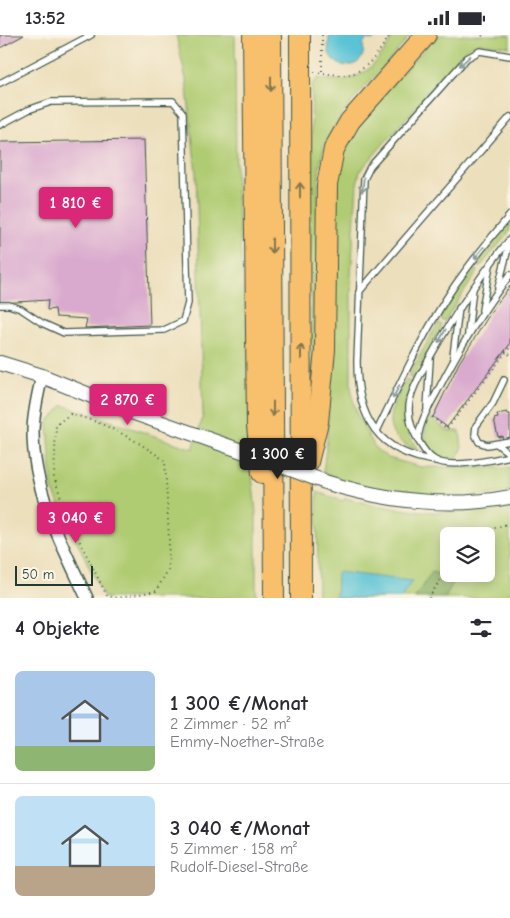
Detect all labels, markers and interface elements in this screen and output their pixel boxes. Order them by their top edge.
text: 13:52 [25,7,65,29]
one-way arrow [458,55,471,67]
one-way arrow [266,75,276,91]
one-way arrow [358,177,368,193]
one-way arrow [295,182,305,198]
pin: 1 810 € [30,187,122,229]
text: 1 810 € [50,194,102,212]
one-way arrow [267,238,277,254]
one-way arrow [474,246,485,259]
one-way arrow [437,328,446,343]
one-way arrow [296,344,306,360]
pin: 2 870 € [82,383,174,426]
one-way arrow [391,384,400,399]
text: 2 870 € [101,391,155,409]
one-way arrow [268,400,278,416]
pin: 1 300 € [232,437,324,480]
text: 1 300 € [251,445,305,463]
pin: 3 040 € [30,501,122,544]
text: 3 040 € [48,509,104,527]
map controls [440,527,495,582]
button: layers [440,527,495,582]
scale bar [15,563,92,586]
text: 50 m [22,566,54,583]
icon: filters [467,614,495,642]
text: 4 Objekte [15,616,99,640]
icon: home [55,691,115,751]
text: 1 300 €/Monat [170,691,308,715]
text: 2 Zimmer · 52 m² [170,715,291,733]
text: Emmy-Noether-Straße [170,733,324,751]
icon: home [55,816,115,876]
text: 3 040 €/Monat [170,816,310,840]
text: 5 Zimmer · 158 m² [170,840,297,858]
text: Rudolf-Diesel-Straße [170,858,308,876]

